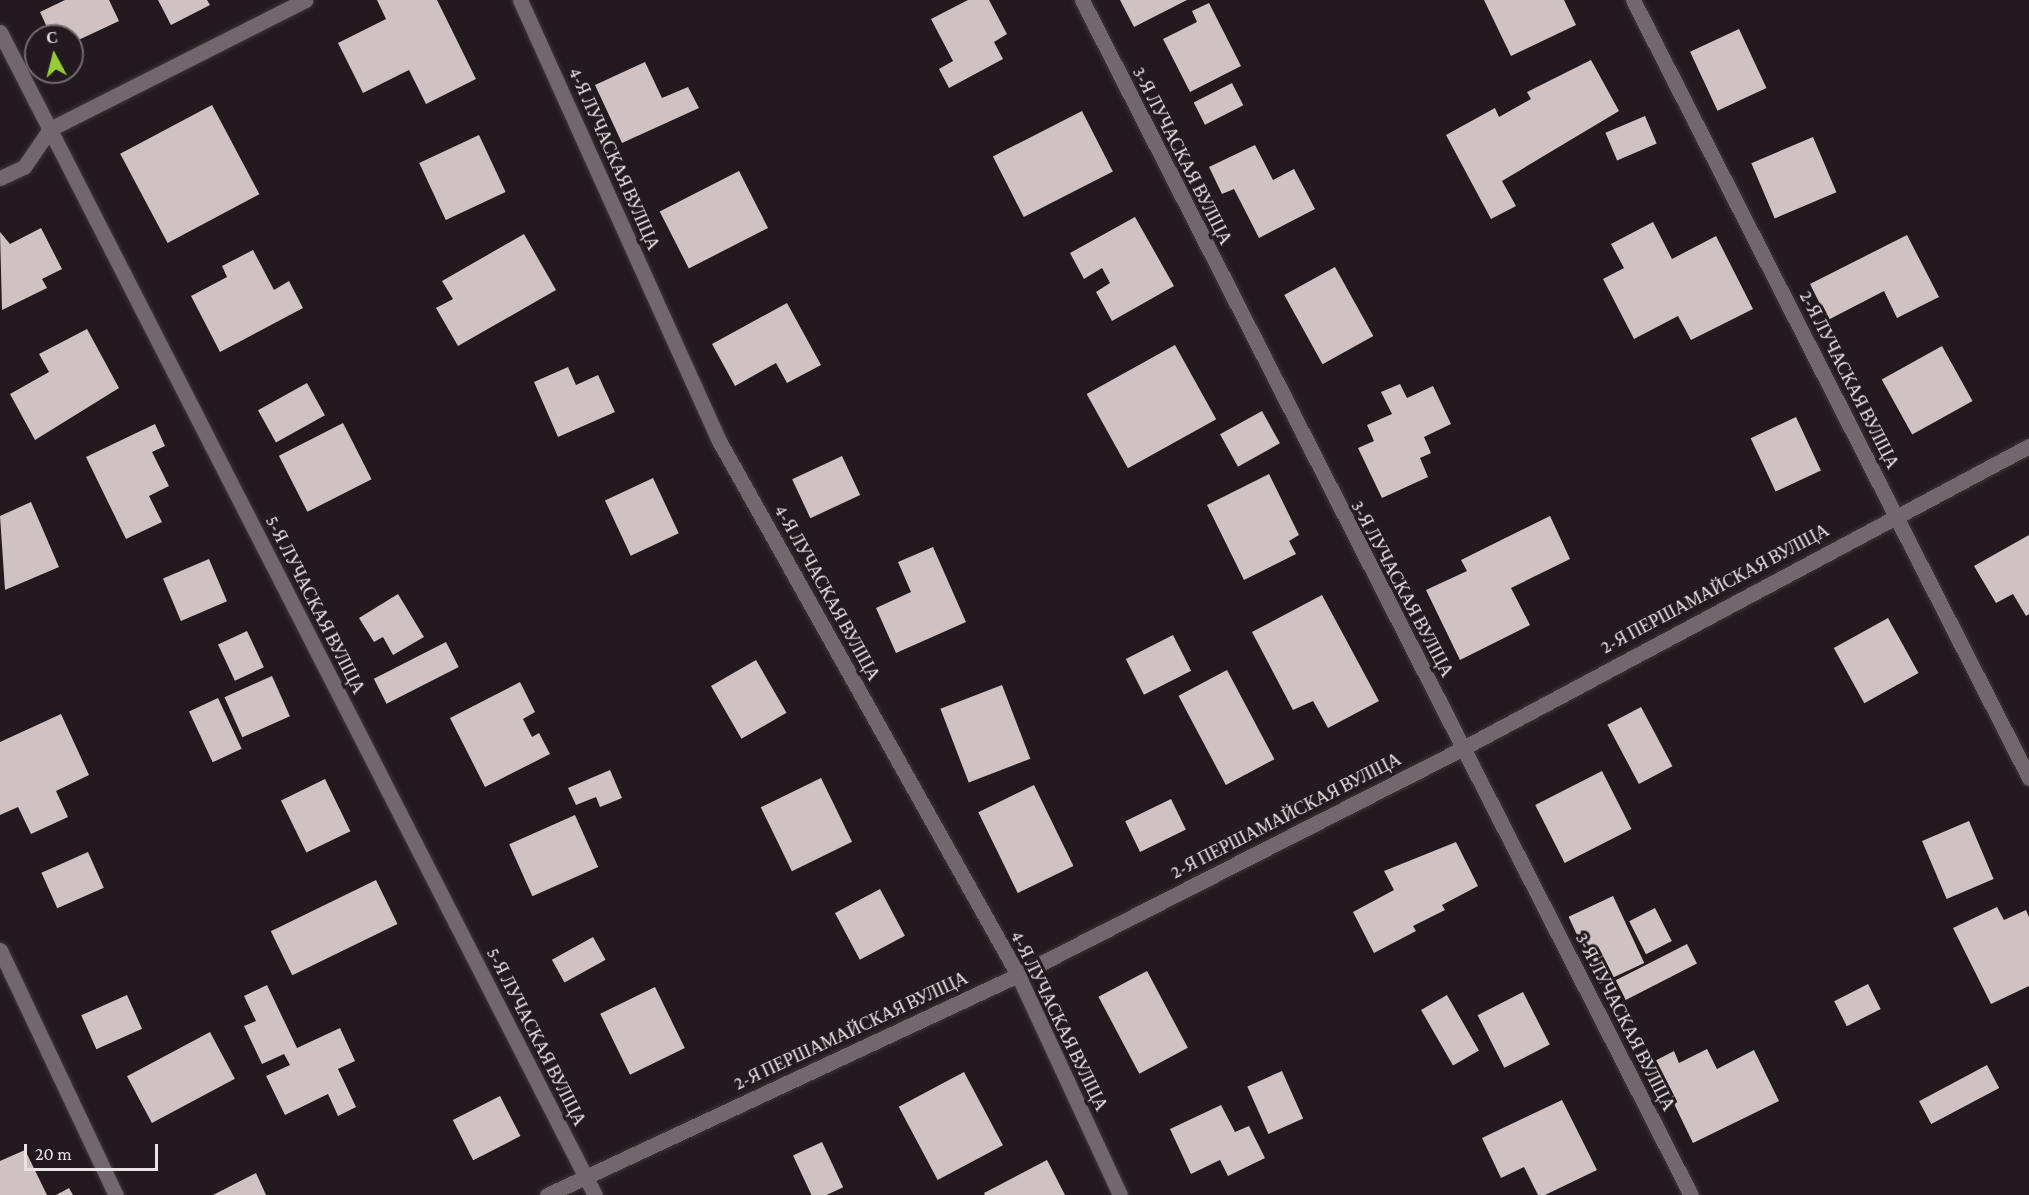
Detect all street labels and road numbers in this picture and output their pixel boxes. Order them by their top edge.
street label: 3-Я ЛУЧАСКАЯ ВУЛІЦА [1128,63,1236,249]
street label: 4-Я ЛУЧАСКАЯ ВУЛІЦА [564,64,664,254]
street label: 2-Я ЛУЧАСКАЯ ВУЛІЦА [1795,287,1903,473]
street label: 3-Я ЛУЧАСКАЯ ВУЛІЦА [1346,497,1458,681]
street label: 4-Я ЛУЧАСКАЯ ВУЛІЦА [770,501,884,685]
street label: 5-Я ЛУЧАСКАЯ ВУЛІЦА [261,512,369,698]
street label: 2-Я ПЕРШАМАЙСКАЯ ВУЛІЦА [1597,519,1833,659]
street label: 2-Я ПЕРШАМАЙСКАЯ ВУЛІЦА [1167,748,1405,884]
street label: 4-Я ЛУЧАСКАЯ ВУЛІЦА [1006,927,1112,1115]
street label: 3-Я ЛУЧАСКАЯ ВУЛІЦА [1571,929,1679,1115]
street label: 5-Я ЛУЧАСКАЯ ВУЛІЦА [482,944,590,1130]
street label: 2-Я ПЕРШАМАЙСКАЯ ВУЛІЦА [731,967,971,1095]

